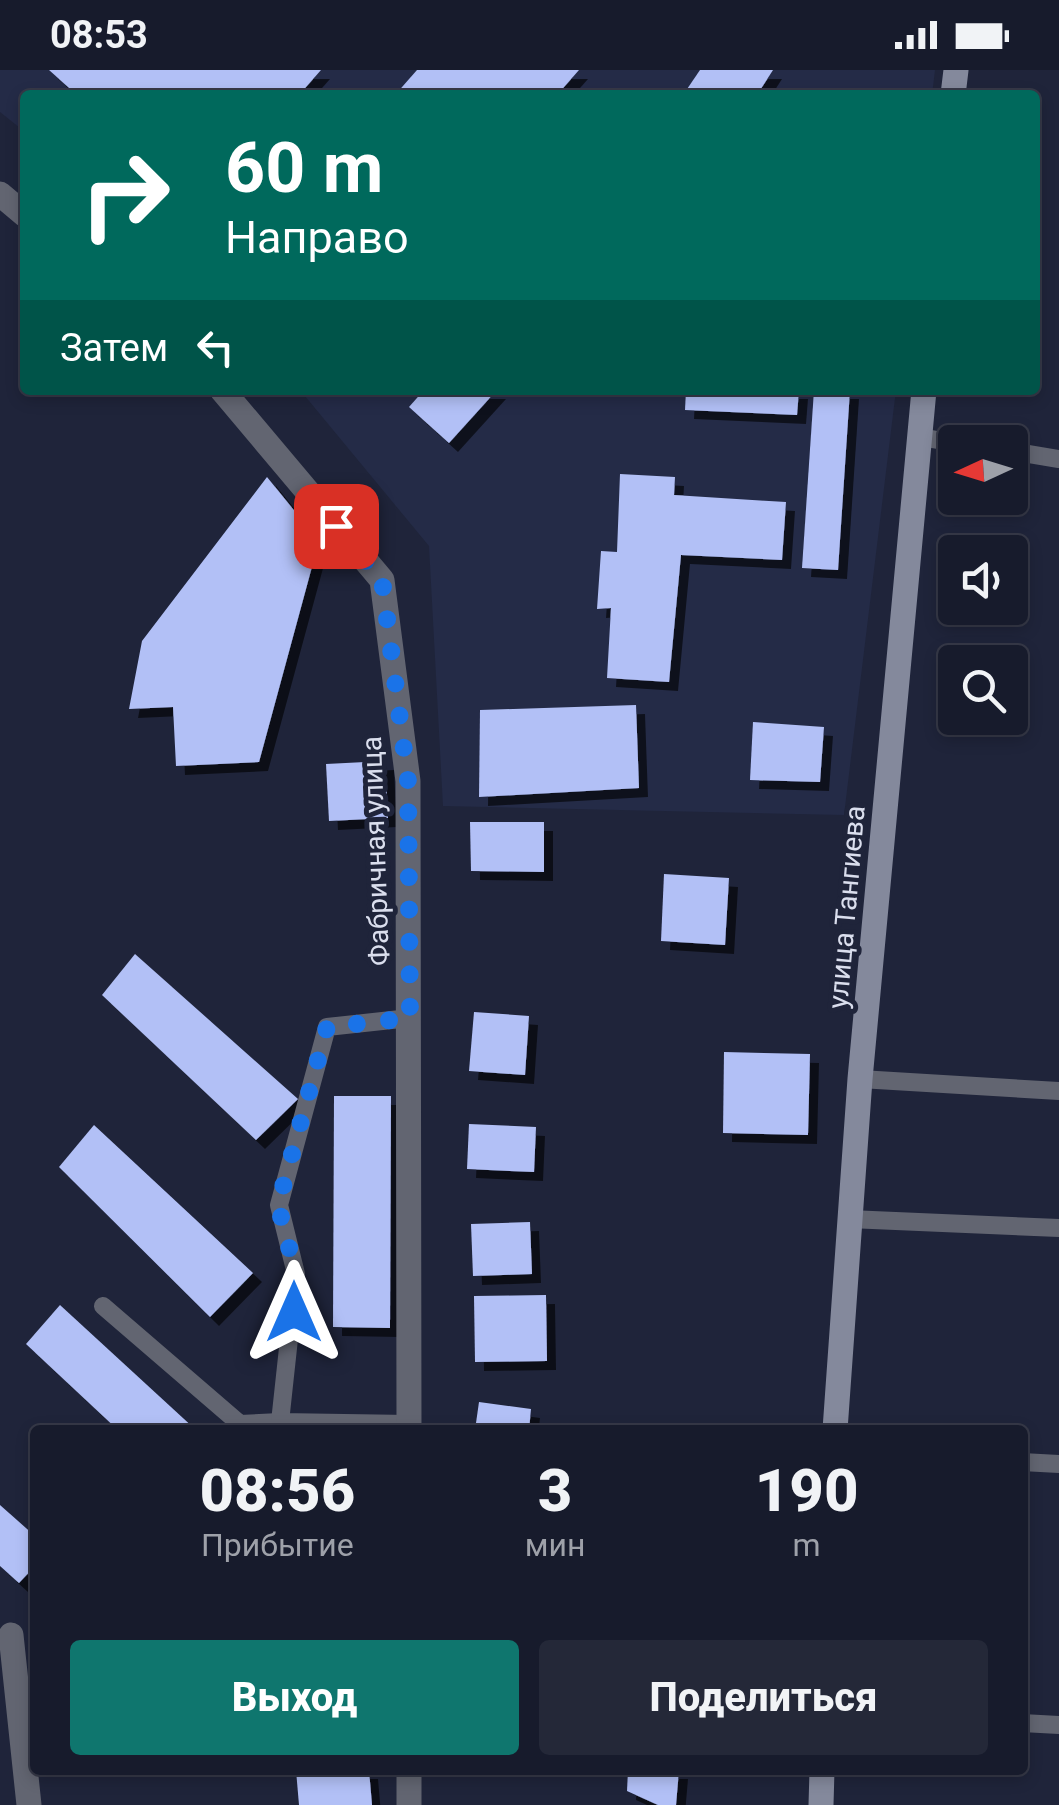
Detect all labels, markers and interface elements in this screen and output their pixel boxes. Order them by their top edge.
text: 08:53 [50,13,148,57]
text: 60 m [225,127,383,209]
icon: right [60,130,190,260]
text: Направо [225,211,409,264]
icon: left [188,320,243,375]
text: Затем [60,326,168,370]
north arrow [938,425,1028,515]
map controls [938,425,1028,735]
pin [294,484,379,569]
icon: arrive [309,499,364,554]
button: sound [938,535,1028,625]
button: search [938,645,1028,735]
street label: Фабричная улица [355,736,396,966]
street label: улица Тангиева [821,804,872,1010]
position arrow [242,1260,346,1364]
text: 08:56 [199,1455,355,1526]
text: 3 [538,1455,572,1526]
text: 190 [755,1455,859,1526]
text: Прибытие [201,1526,354,1564]
text: мин [525,1526,585,1564]
text: m [793,1526,821,1564]
button: Выход [70,1640,519,1755]
button: Поделиться [539,1640,988,1755]

